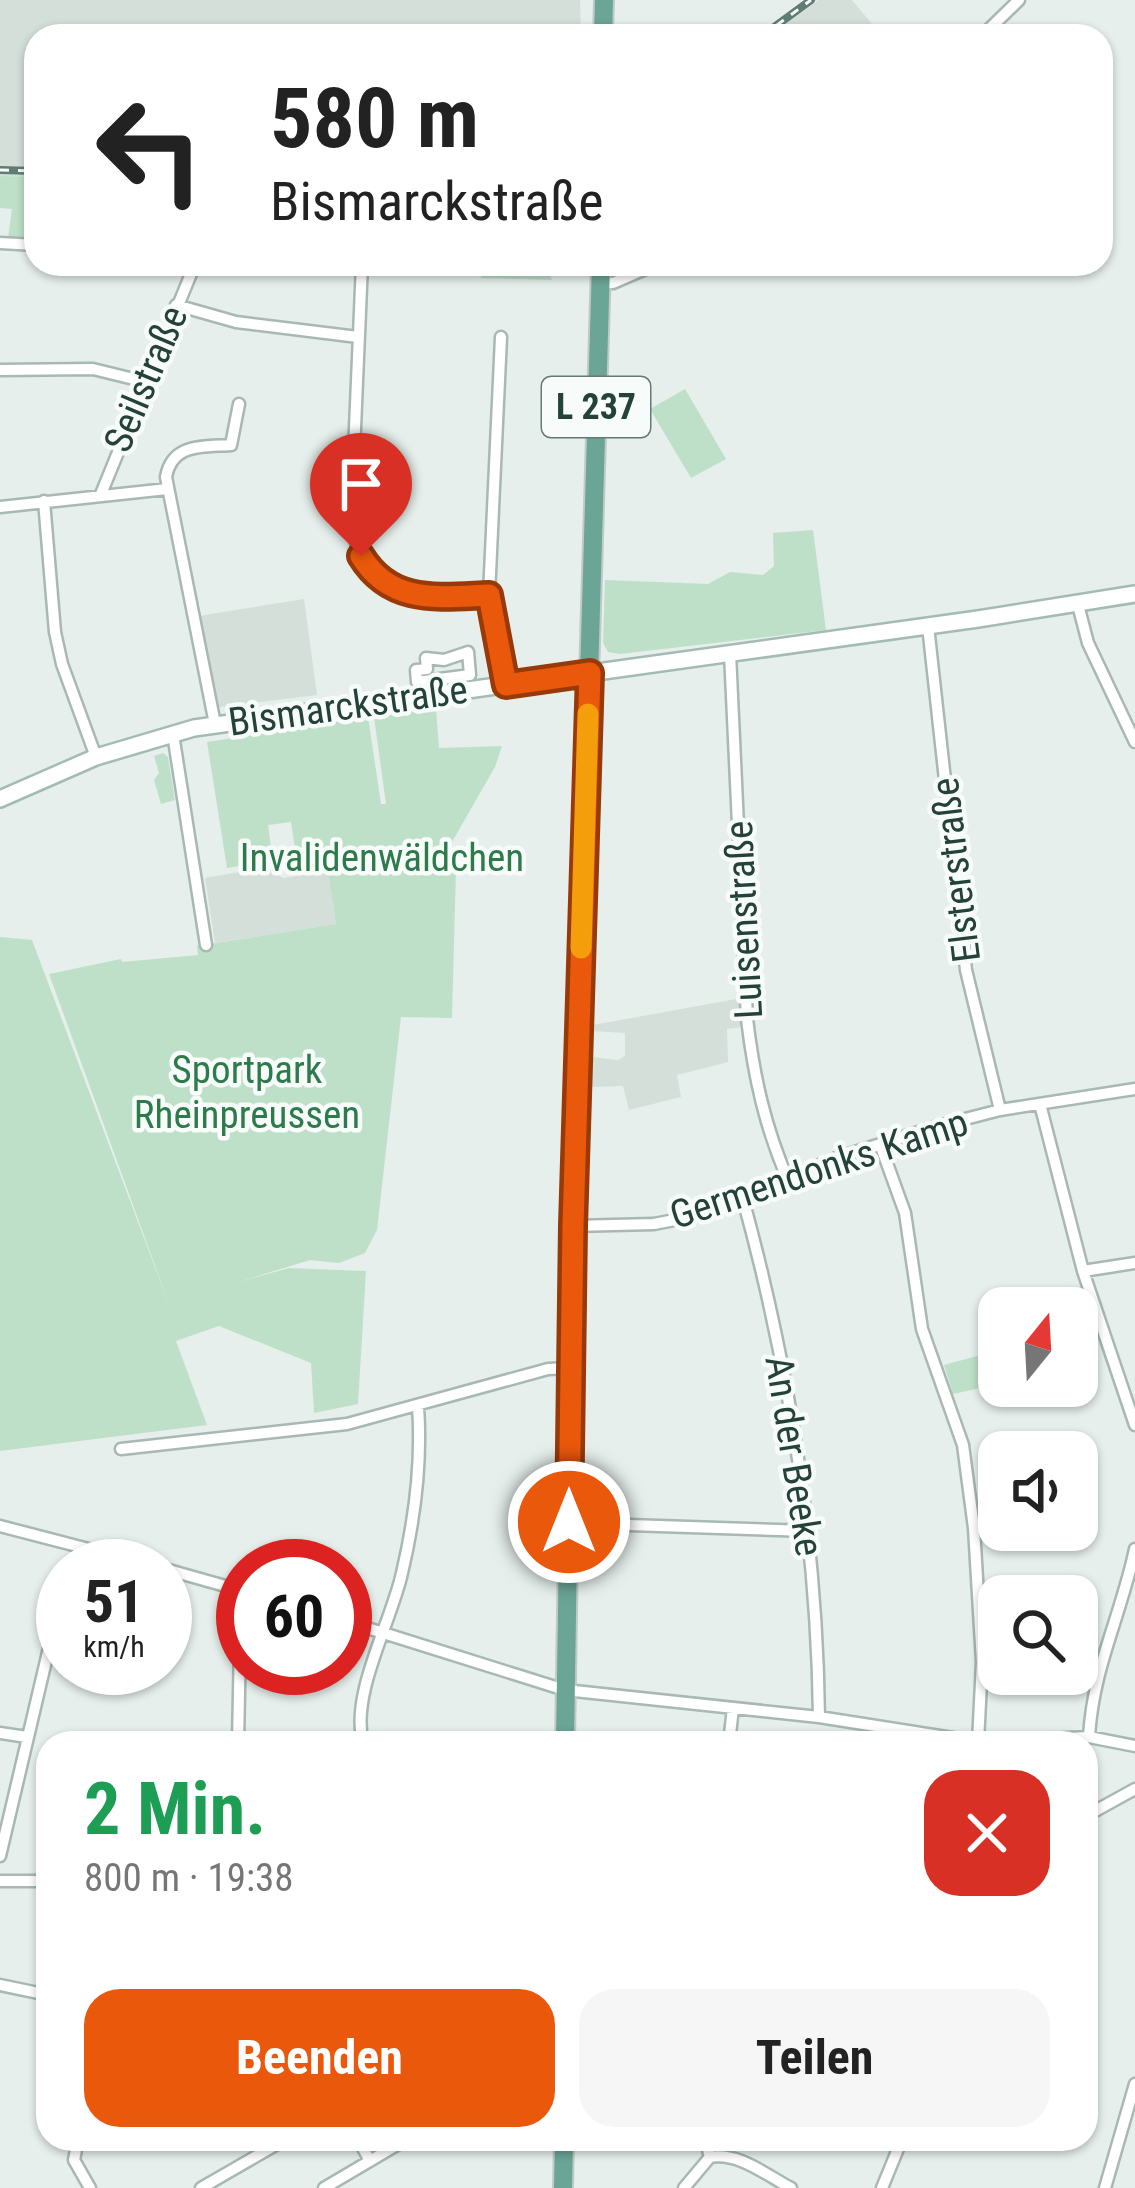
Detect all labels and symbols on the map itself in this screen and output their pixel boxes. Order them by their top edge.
street label: Seilstraße [95,299,197,459]
road number: L 237 [542,377,650,437]
pin [310,433,412,556]
street label: Bismarckstraße [225,666,471,746]
street label: Elsterstraße [922,775,990,965]
street label: Luisenstraße [716,820,772,1020]
park label: Invalidenwäldchen [240,835,524,881]
park label: Sportpark Rheinpreussen [134,1047,360,1138]
street label: Germendonks Kamp [664,1099,974,1239]
north arrow [978,1287,1098,1407]
street label: An der Beeke [755,1353,833,1559]
position arrow [506,1459,632,1585]
speed limit sign: 60 [216,1539,372,1695]

